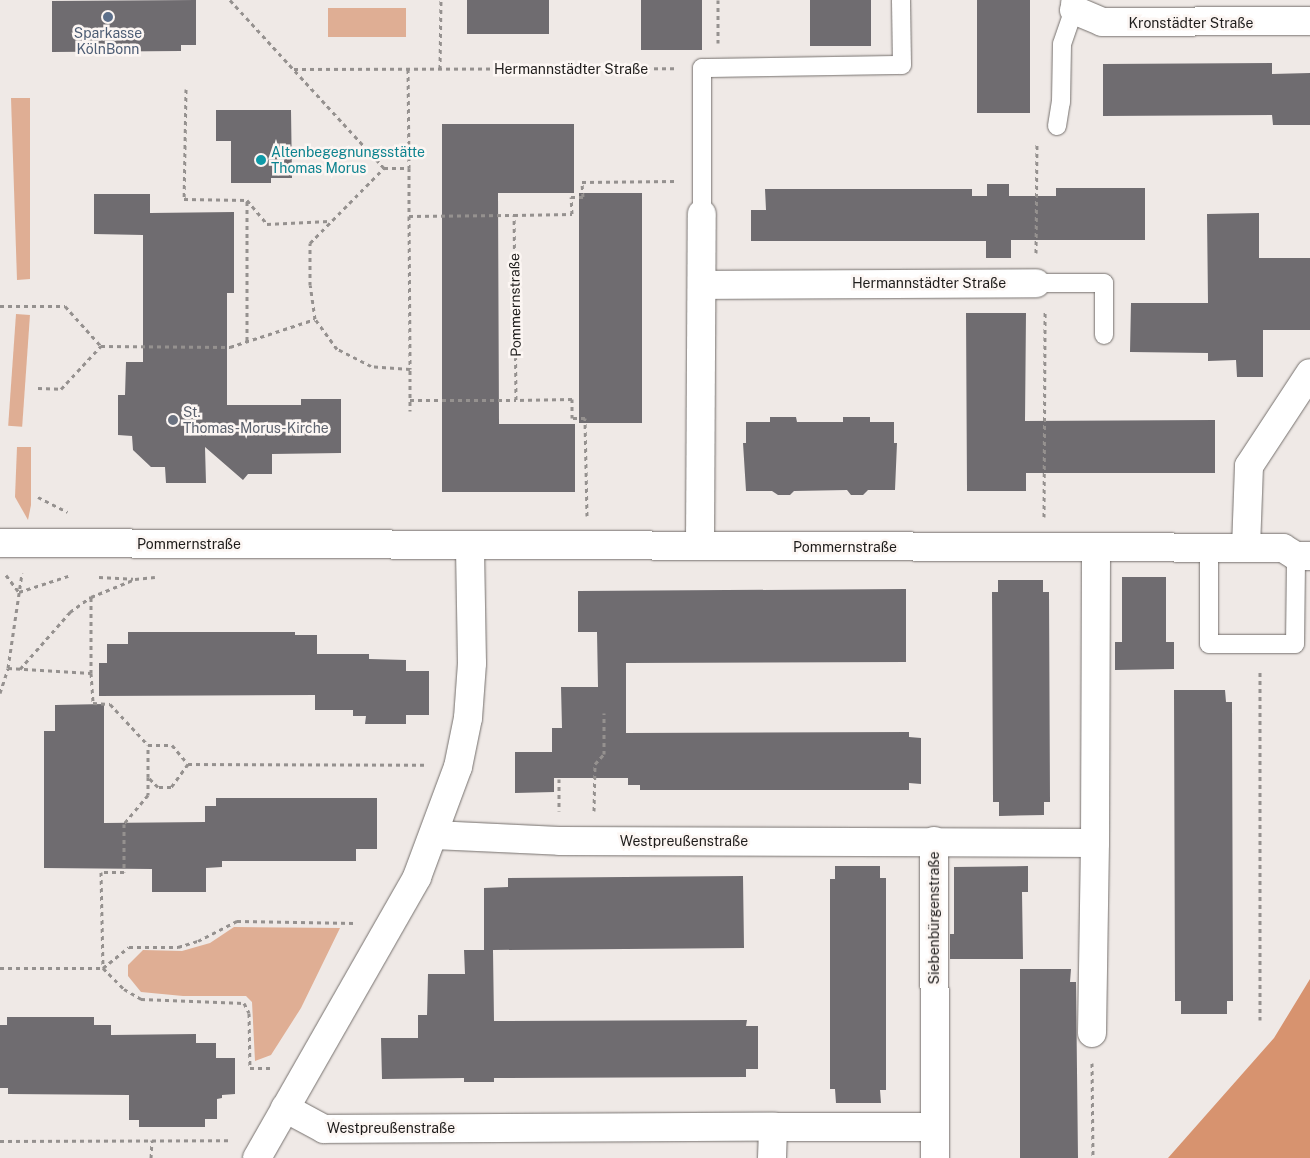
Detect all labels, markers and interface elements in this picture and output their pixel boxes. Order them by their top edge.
marker: Sparkasse KölnBonn [102,11,114,23]
street label: Kronstädter Straße [1128,15,1254,31]
place label: Sparkasse KölnBonn [74,25,142,58]
street label: Hermannstädter Straße [494,61,648,77]
place label: Altenbegegnungsstätte Thomas Morus [271,144,425,176]
marker: Altenbegegnungsstätte Thomas Morus [255,154,267,166]
street label: Pommernstraße [506,253,524,357]
street label: Hermannstädter Straße [852,275,1006,291]
place label: St. Thomas-Morus-Kirche [183,404,329,437]
marker: St. Thomas-Morus-Kirche [167,414,179,426]
street label: Pommernstraße [137,536,241,552]
street label: Pommernstraße [793,539,897,555]
street label: Westpreußenstraße [620,833,748,849]
street label: Siebenbürgenstraße [926,852,942,984]
street label: Westpreußenstraße [327,1120,455,1136]

